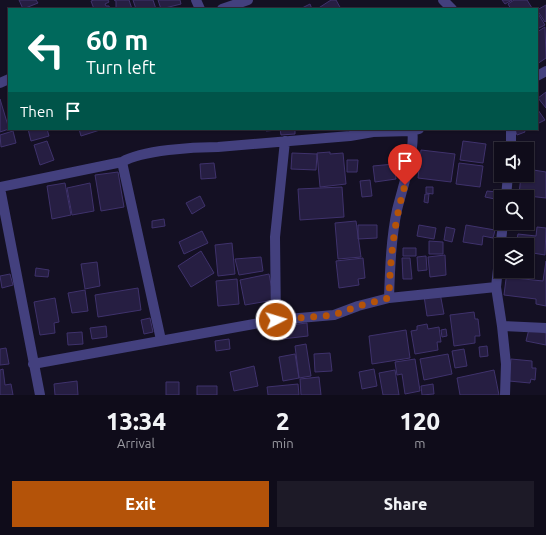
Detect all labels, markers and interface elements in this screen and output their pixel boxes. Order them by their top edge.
icon: left [20,24,72,76]
text: 60 m [86,24,148,55]
text: Turn left [86,57,156,77]
icon: arrive [62,100,84,122]
text: Then [20,103,54,120]
map controls [494,142,534,278]
button: sound [494,142,534,182]
pin [388,144,422,185]
icon: arrive [394,150,416,172]
button: search [494,190,534,230]
button: layers [494,238,534,278]
position arrow [255,299,297,341]
text: 13:34 [106,408,166,435]
text: 2 [276,408,289,435]
text: 120 [400,408,440,435]
text: Arrival [117,436,155,450]
text: min [272,436,294,450]
text: m [414,436,425,450]
button: Exit [12,481,269,527]
button: Share [277,481,534,527]

